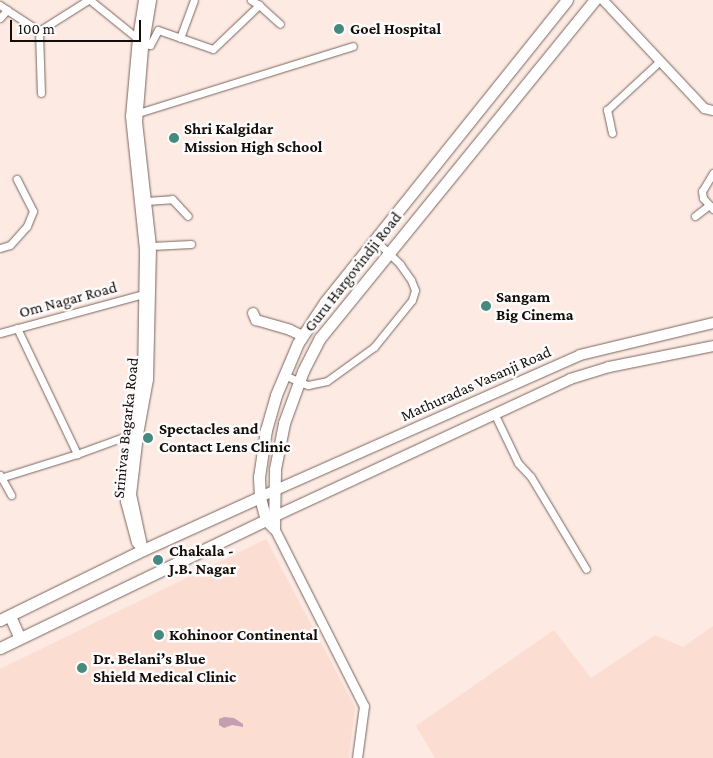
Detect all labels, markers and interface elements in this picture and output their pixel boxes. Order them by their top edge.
scale bar [12,10,144,42]
place label: Goel Hospital [350,19,441,39]
text: 100 m [18,21,55,37]
marker: Goel Hospital [332,22,346,36]
place label: Shri Kalgidar Mission High School [184,119,322,157]
marker: Shri Kalgidar Mission High School [168,132,180,144]
street label: Guru Hargovindji Road [300,208,406,336]
street label: Om Nagar Road [17,278,119,322]
place label: Sangam Big Cinema [496,287,574,325]
marker: Sangam Big Cinema [480,300,492,312]
street label: Mathuradas Vasanji Road [398,342,554,426]
street label: Srinivas Bagarka Road [109,357,143,499]
place label: Spectacles and Contact Lens Clinic [159,419,290,457]
marker: Spectacles and Contact Lens Clinic [141,431,155,445]
place label: Chakala - J.B. Nagar [169,541,236,579]
marker: Chakala - J.B. Nagar [151,553,165,567]
place label: Kohinoor Continental [169,625,318,645]
marker: Kohinoor Continental [153,629,165,641]
place label: Dr. Belani’s Blue Shield Medical Clinic [93,649,236,687]
marker: Dr. Belani’s Blue Shield Medical Clinic [75,661,89,675]

